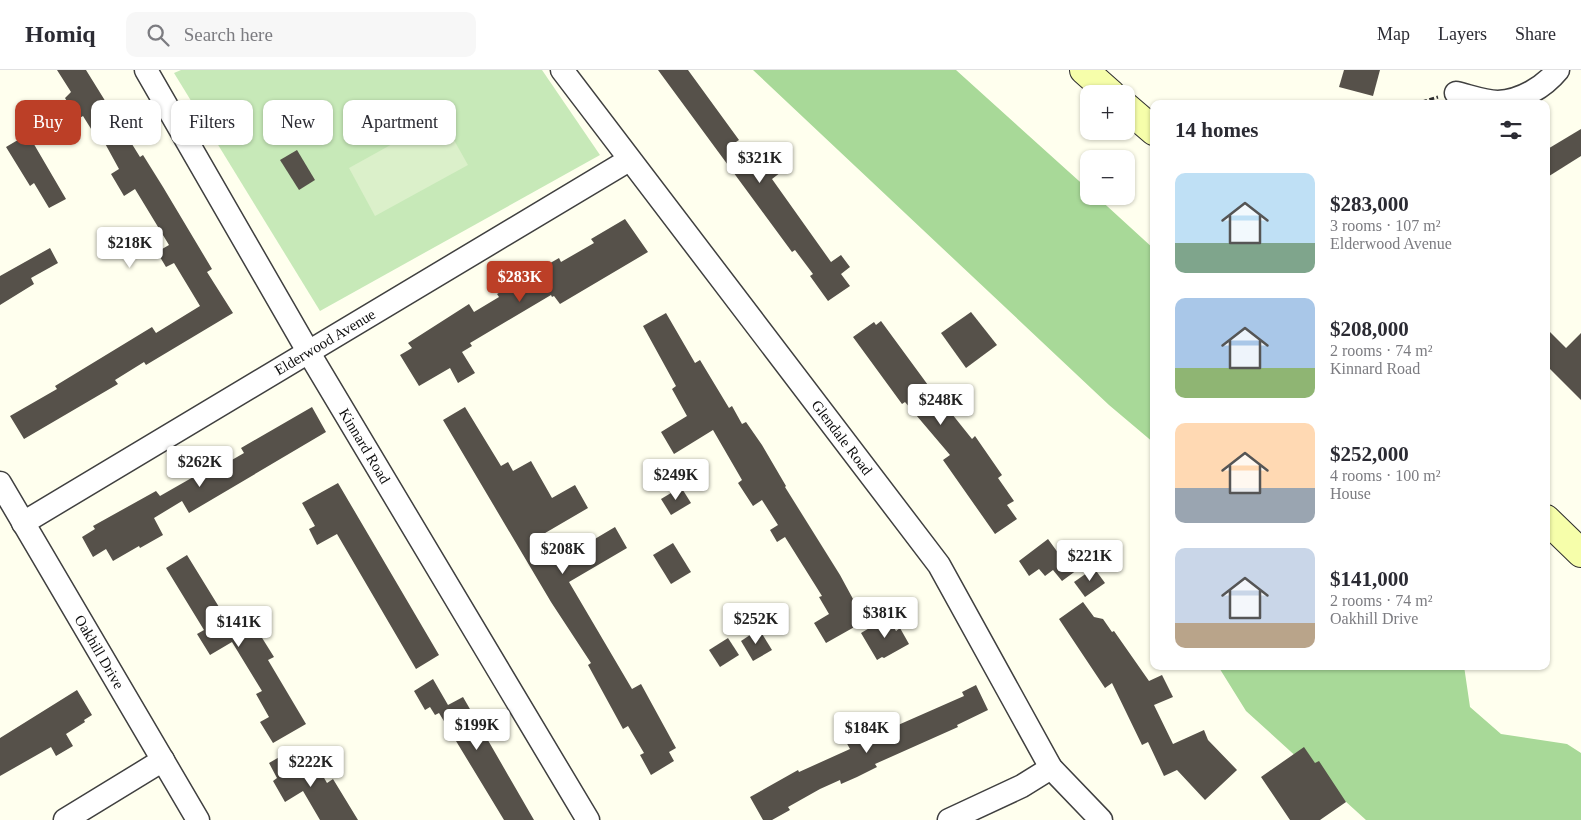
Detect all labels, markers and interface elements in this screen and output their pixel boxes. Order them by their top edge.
search box [126,12,476,57]
text: Homiq [25,21,96,47]
icon: search [144,21,172,49]
text: Search here [184,24,273,45]
text: Map [1377,24,1410,44]
text: Layers [1438,24,1487,44]
text: Share [1515,24,1556,44]
map controls [1080,85,1135,205]
button: + [1080,85,1135,140]
chip: Buy [15,100,81,145]
chip: Rent [91,100,161,145]
chip: Filters [171,100,253,145]
chip: New [263,100,333,145]
chip: Apartment [343,100,456,145]
icon: filters [1497,116,1525,144]
text: 14 homes [1175,118,1258,142]
pin: $321K [725,142,795,184]
text: $321K [738,149,782,166]
button: − [1080,150,1135,205]
text: $283,000 [1330,192,1409,216]
icon: home [1215,193,1275,253]
text: 3 rooms · 107 m² [1330,217,1441,234]
pin: $218K [95,226,165,269]
text: $218K [108,234,152,251]
text: Elderwood Avenue [1330,235,1452,252]
pin: $283K [485,260,555,303]
text: $283K [498,268,542,285]
street label: Elderwood Avenue [272,306,378,378]
text: $208,000 [1330,317,1409,341]
icon: home [1215,318,1275,378]
text: 2 rooms · 74 m² [1330,342,1433,359]
text: Kinnard Road [1330,360,1420,377]
pin: $248K [906,384,976,426]
text: $248K [919,391,963,408]
street label: Glendale Road [808,397,876,478]
street label: Kinnard Road [336,406,393,487]
text: $252,000 [1330,442,1409,466]
icon: home [1215,443,1275,503]
pin: $262K [165,446,235,488]
text: $262K [178,453,222,470]
pin: $249K [641,458,711,501]
text: $249K [654,466,698,483]
text: 4 rooms · 100 m² [1330,467,1441,484]
text: House [1330,485,1371,502]
pin: $208K [528,532,598,575]
text: $208K [541,540,585,557]
pin: $221K [1055,540,1125,582]
text: $221K [1068,547,1112,564]
text: $141,000 [1330,567,1409,591]
icon: home [1215,568,1275,628]
text: 2 rooms · 74 m² [1330,592,1433,609]
pin: $381K [850,596,920,639]
pin: $252K [721,602,791,645]
text: $381K [863,604,907,621]
pin: $141K [204,606,274,648]
text: $252K [734,610,778,627]
text: Oakhill Drive [1330,610,1418,627]
street label: Oakhill Drive [71,612,127,692]
text: $141K [217,613,261,630]
pin: $199K [442,708,512,751]
pin: $184K [832,712,902,754]
text: $199K [455,716,499,733]
text: $184K [845,719,889,736]
pin: $222K [276,746,346,788]
text: $222K [289,753,333,770]

